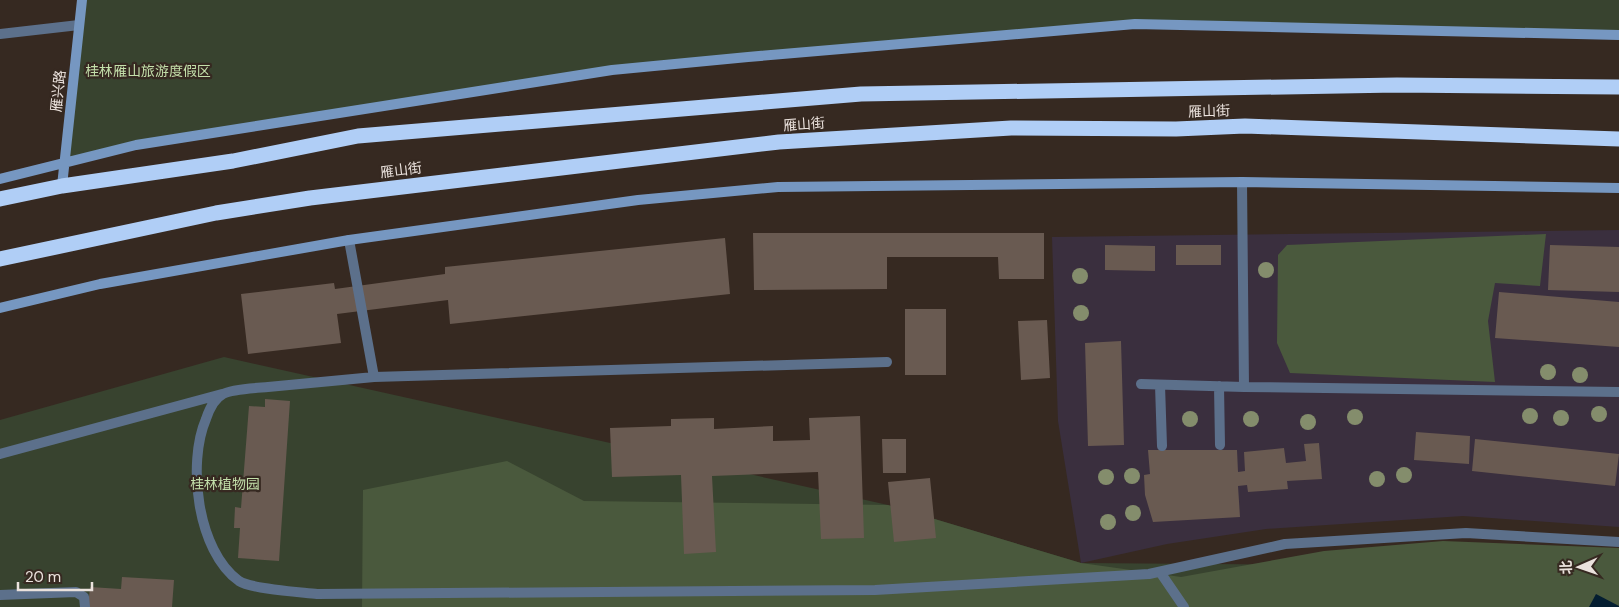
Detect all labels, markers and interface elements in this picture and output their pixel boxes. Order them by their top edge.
park label: 桂林雁山旅游度假区 [85,62,211,80]
street label: 雁兴路 [47,69,69,113]
street label: 雁山街 [1188,101,1230,121]
street label: 雁山街 [782,114,826,134]
street label: 雁山街 [379,159,423,181]
park label: 桂林植物园 [190,475,260,493]
north arrow [1554,542,1604,592]
scale bar [18,560,91,592]
text: 北 [1557,560,1575,575]
text: 20 m [25,567,61,587]

